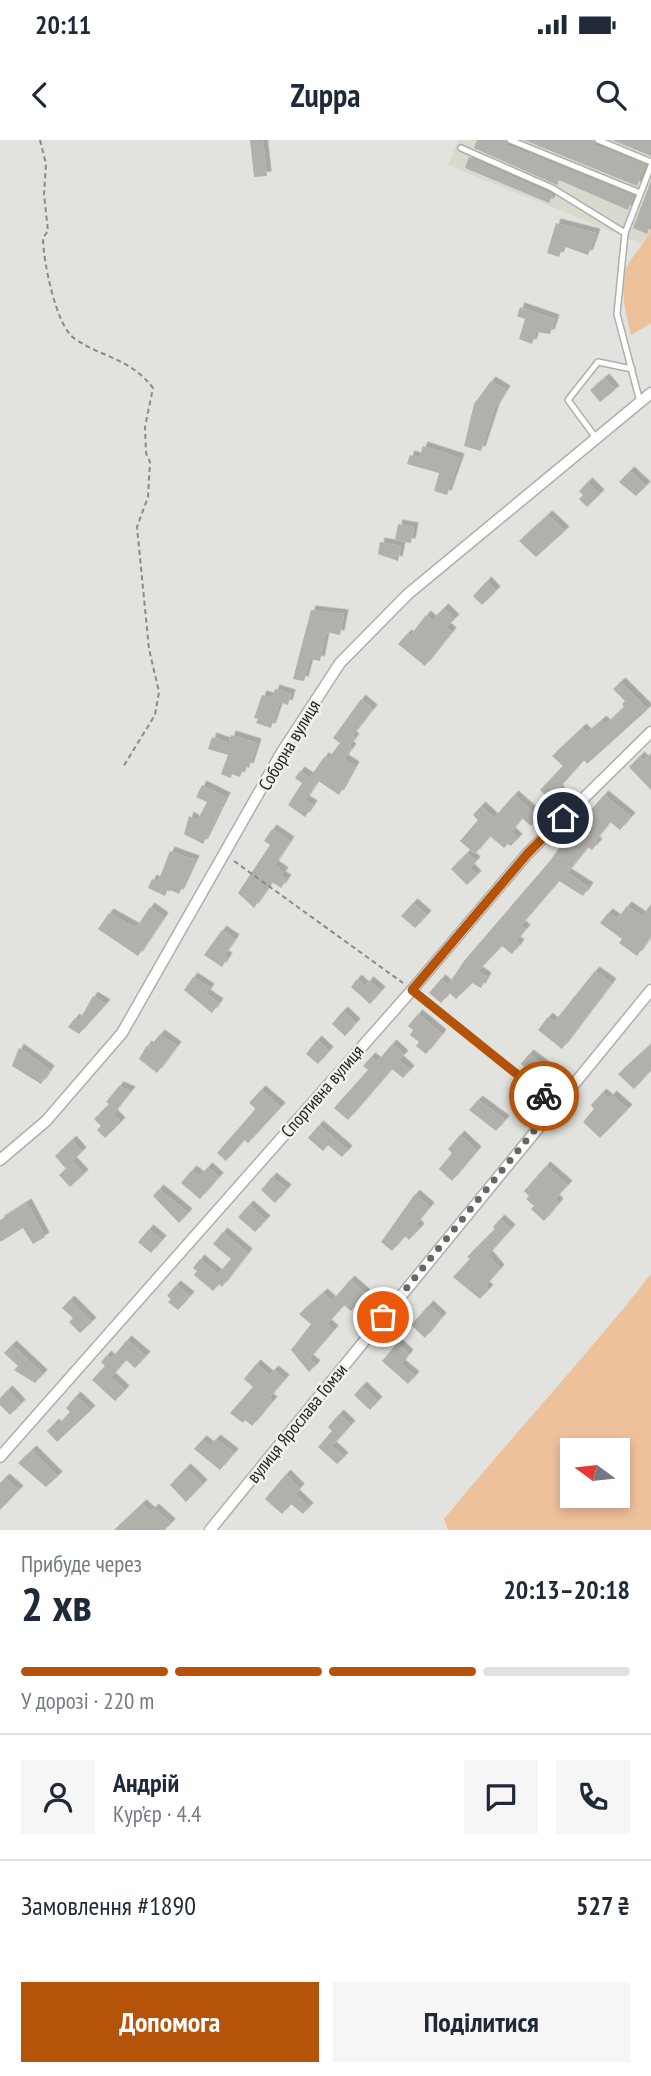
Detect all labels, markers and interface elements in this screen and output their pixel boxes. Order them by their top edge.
text: 20:11 [35,8,91,41]
text: Zuppa [290,74,361,116]
icon: back [21,76,59,114]
icon: search [592,76,630,114]
street label: Соборна вулиця [253,695,325,794]
pin [533,788,593,848]
icon: home [544,799,582,837]
street label: Спортивна вулиця [276,1040,368,1142]
courier [509,1061,579,1131]
icon: bike [525,1077,563,1115]
pin [353,1287,413,1347]
icon: bag [364,1298,402,1336]
street label: вулиця Ярослава Гомзи [242,1359,352,1487]
north arrow [560,1438,630,1508]
map controls [560,1438,630,1508]
text: Прибуде через [21,1549,142,1578]
text: 20:13–20:18 [503,1573,630,1606]
text: 2 хв [21,1574,92,1634]
text: У дорозі · 220 m [21,1686,154,1715]
button: person [21,1760,95,1834]
button: chat [464,1760,538,1834]
button: phone [556,1760,630,1834]
text: Андрій [113,1766,179,1799]
text: Кур’єр · 4.4 [113,1799,201,1828]
text: Замовлення #1890 [21,1889,196,1922]
text: 527 ₴ [576,1889,630,1922]
button: Допомога [21,1982,319,2062]
button: Поділитися [333,1982,630,2062]

